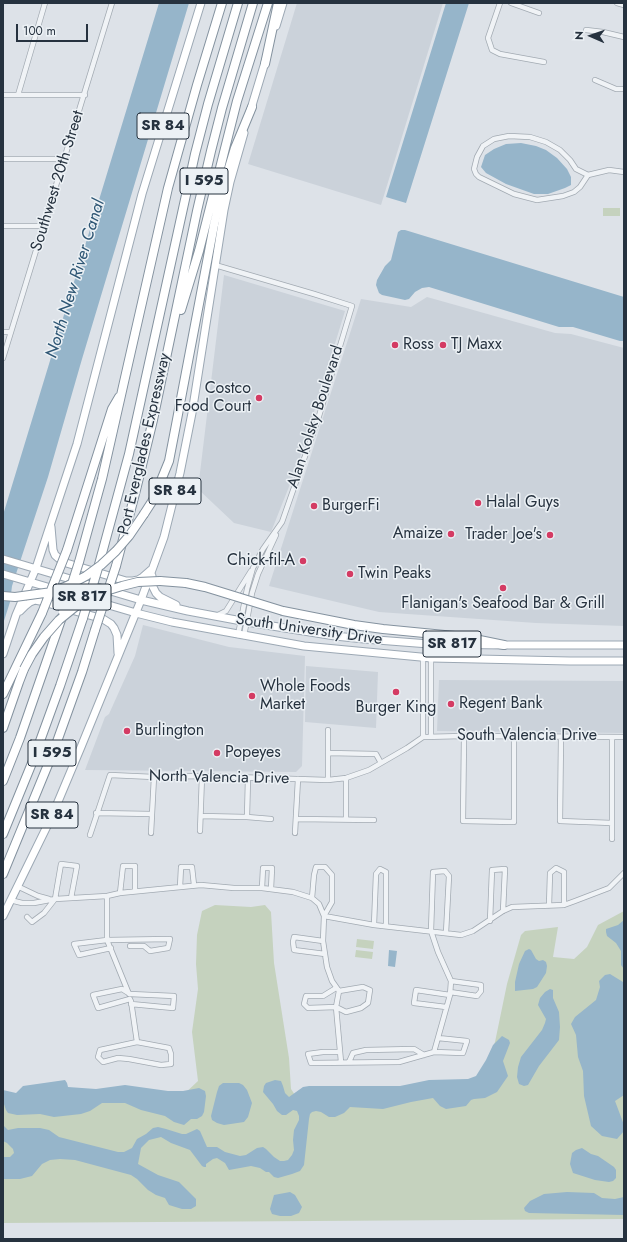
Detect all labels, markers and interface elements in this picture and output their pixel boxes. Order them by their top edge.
scale bar [18,16,90,42]
north arrow [571,16,611,56]
text: 100 m [23,22,56,40]
text: N [571,31,587,40]
street label: Southwest 20th Street [27,108,89,254]
road number: SR 84 [137,113,189,139]
road number: I 595 [180,168,228,194]
water label: North New River Canal [42,197,110,361]
place label: Ross [403,335,434,355]
place label: TJ Maxx [451,335,502,355]
marker: Ross [390,340,400,350]
marker: TJ Maxx [438,340,448,350]
street label: Alan Kolsky Boulevard [284,343,348,491]
street label: Port Everglades Expressway [115,351,175,537]
place label: Costco Food Court [175,379,251,417]
marker: Costco Food Court [254,393,264,403]
road number: SR 84 [149,478,201,504]
place label: Halal Guys [486,493,559,513]
place label: BurgerFi [322,496,380,516]
marker: Halal Guys [473,498,483,508]
marker: BurgerFi [309,501,319,511]
place label: Amaize [393,524,443,544]
place label: Trader Joe's [465,525,542,545]
marker: Amaize [446,529,456,539]
marker: Trader Joe's [545,530,555,540]
place label: Chick-fil-A [227,551,295,571]
marker: Chick-fil-A [298,556,308,566]
place label: Twin Peaks [358,564,431,584]
marker: Twin Peaks [345,569,355,579]
marker: Flanigan's Seafood Bar & Grill [498,583,508,593]
road number: SR 817 [53,584,111,610]
place label: Flanigan's Seafood Bar & Grill [401,594,605,614]
street label: South University Drive [234,610,384,650]
road number: SR 817 [423,631,481,657]
place label: Whole Foods Market [260,677,350,715]
marker: Burger King [391,687,401,697]
marker: Whole Foods Market [247,691,257,701]
place label: Regent Bank [459,694,543,714]
place label: Burger King [356,698,436,718]
marker: Regent Bank [446,699,456,709]
place label: Burlington [135,721,204,741]
marker: Burlington [122,726,132,736]
street label: South Valencia Drive [457,726,597,746]
road number: I 595 [28,740,76,766]
place label: Popeyes [225,743,281,763]
marker: Popeyes [212,748,222,758]
street label: North Valencia Drive [149,767,289,789]
road number: SR 84 [26,802,78,828]

